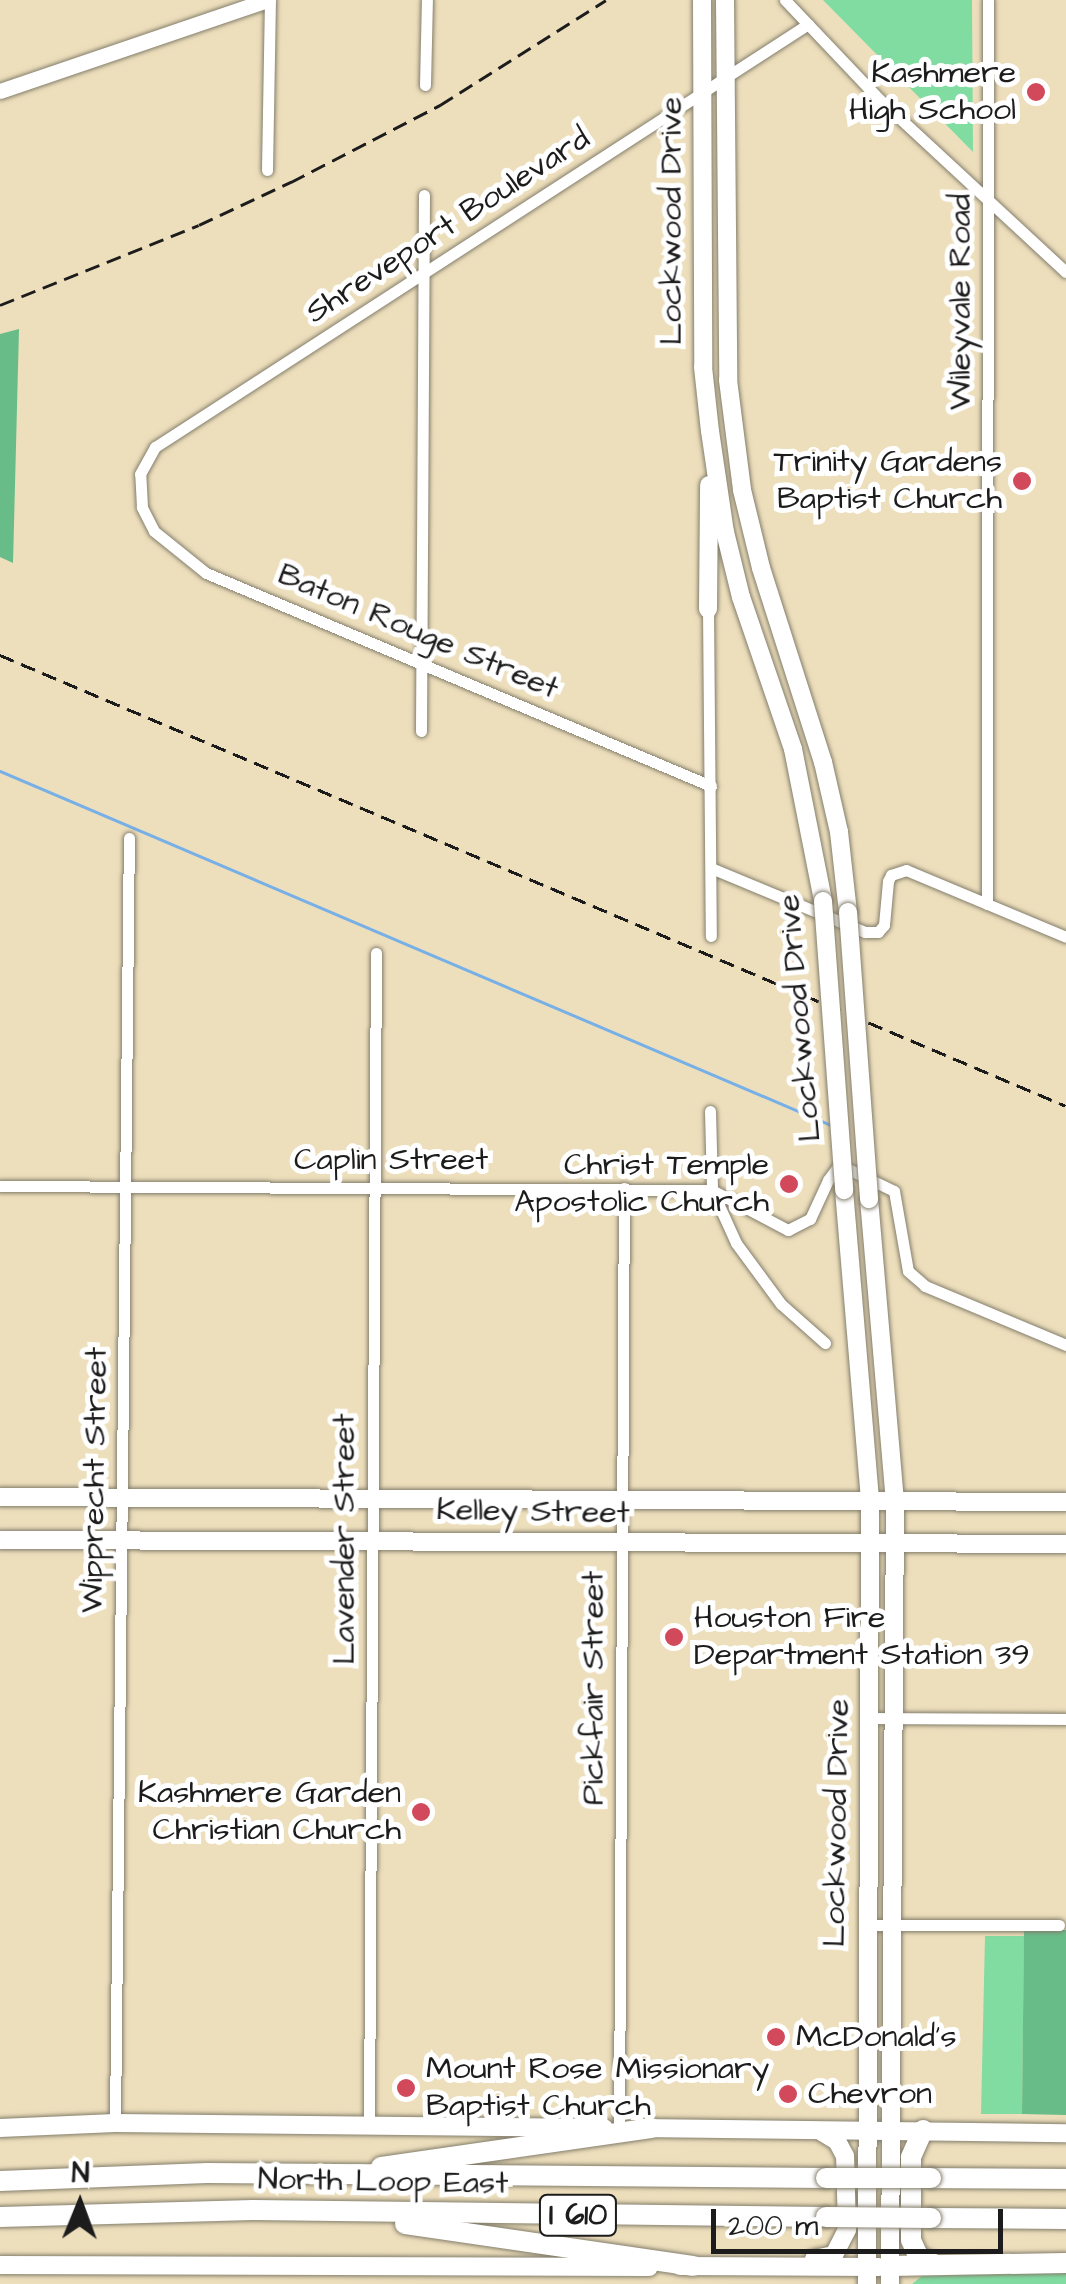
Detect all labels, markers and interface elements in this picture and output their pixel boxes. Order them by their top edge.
place label: Kashmere High School [849,55,1016,130]
marker: Kashmere High School [1025,81,1047,103]
street label: Lockwood Drive [653,97,691,345]
street label: Shreveport Boulevard [299,120,597,332]
street label: Wileyvale Road [942,194,980,410]
place label: Trinity Gardens Baptist Church [774,444,1002,519]
marker: Trinity Gardens Baptist Church [1011,470,1033,492]
street label: Baton Rouge Street [272,555,564,709]
street label: Lockwood Drive [770,893,830,1143]
street label: Caplin Street [294,1141,488,1179]
place label: Christ Temple Apostolic Church [514,1147,769,1222]
marker: Christ Temple Apostolic Church [778,1173,800,1195]
street label: Wipprecht Street [73,1347,117,1613]
street label: Lavender Street [326,1413,364,1665]
street label: Kelley Street [436,1491,630,1533]
street label: Pickfair Street [575,1571,613,1805]
place label: Houston Fire Department Station 39 [694,1600,1030,1675]
marker: Houston Fire Department Station 39 [663,1626,685,1648]
street label: Lockwood Drive [816,1699,858,1947]
place label: Kashmere Garden Christian Church [138,1775,401,1850]
marker: Kashmere Garden Christian Church [410,1801,432,1823]
place label: McDonald's [796,2018,956,2056]
marker: McDonald's [765,2026,787,2048]
place label: Mount Rose Missionary Baptist Church [426,2051,769,2126]
place label: Chevron [808,2075,932,2113]
marker: Mount Rose Missionary Baptist Church [395,2077,417,2099]
marker: Chevron [777,2083,799,2105]
north arrow [30,2154,130,2254]
text: N [71,2154,90,2193]
street label: North Loop East [258,2161,508,2203]
scale bar [716,2189,1008,2251]
road number: I 610 [538,2190,618,2240]
text: 200 m [728,2205,818,2247]

